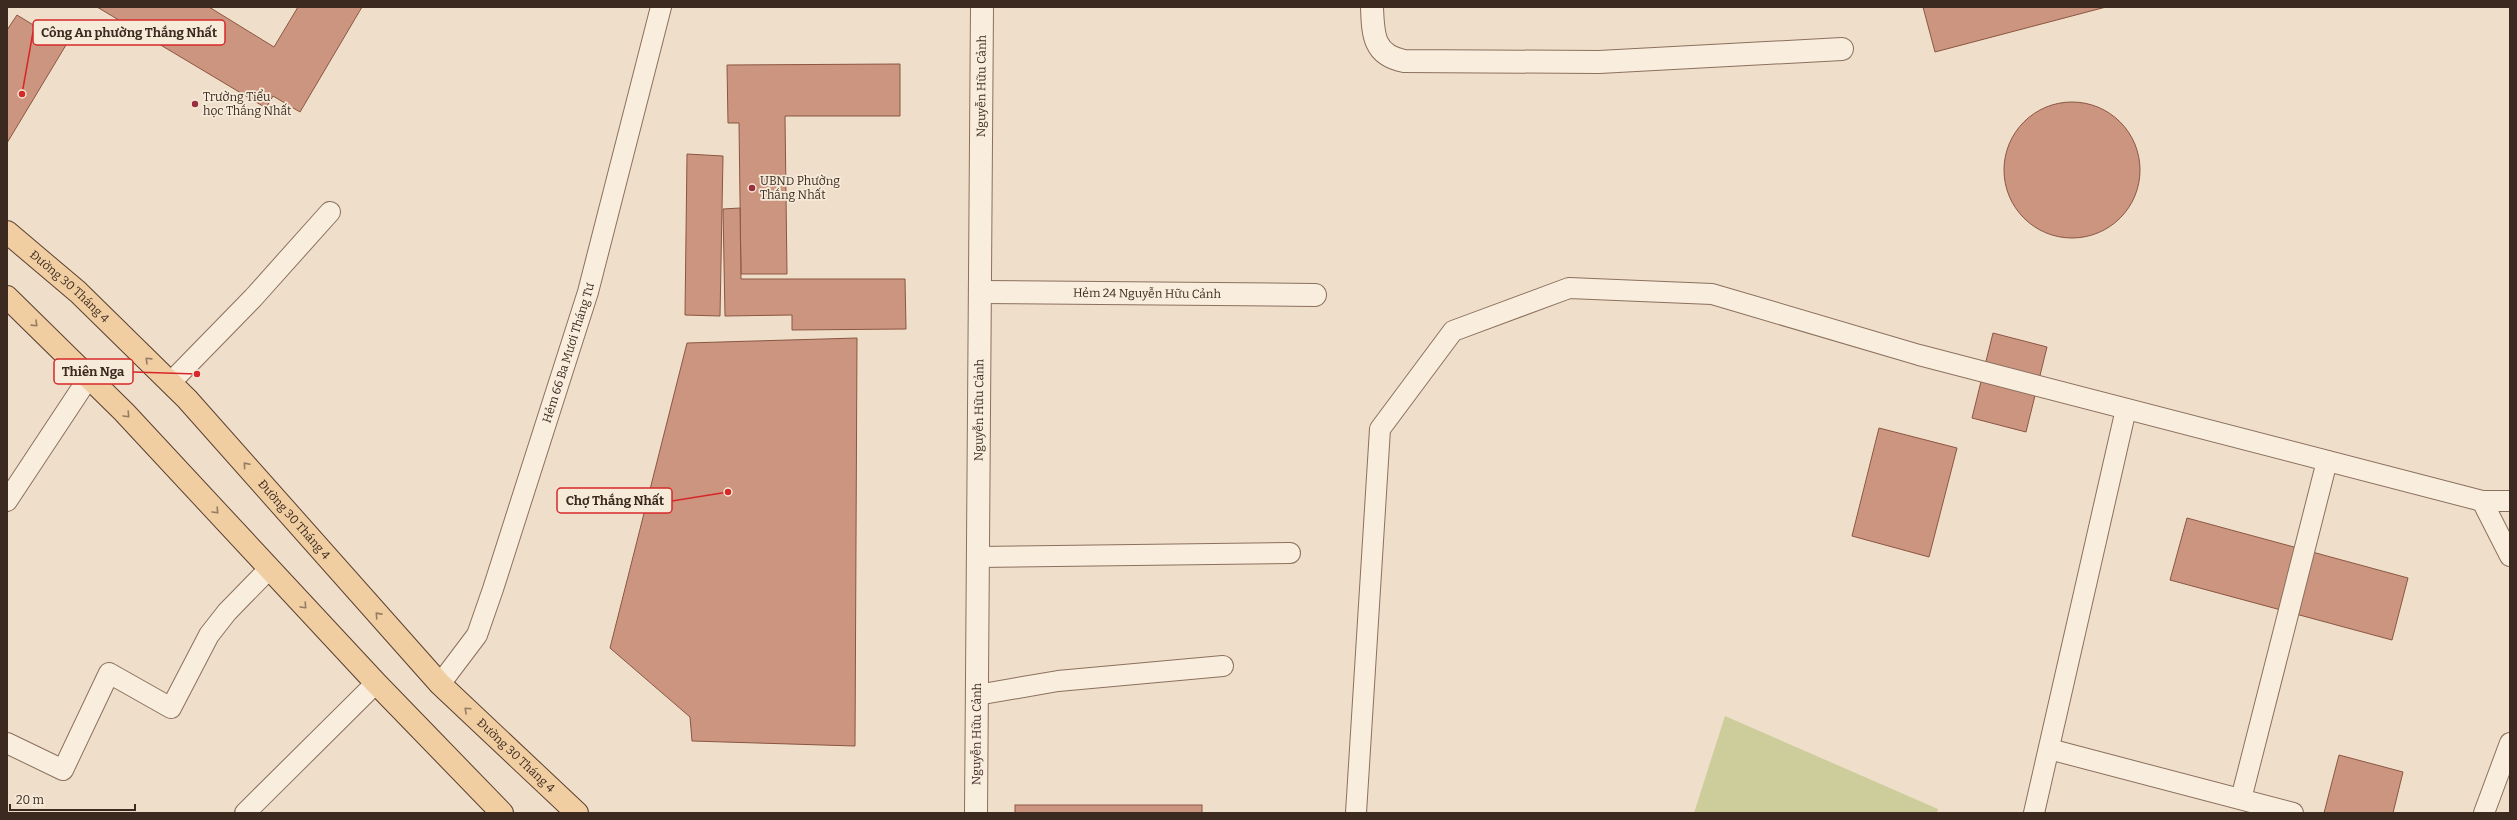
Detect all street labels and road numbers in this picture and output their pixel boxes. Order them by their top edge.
street label: Nguyễn Hữu Cảnh [974,34,989,137]
street label: Đường 30 Tháng 4 [27,247,112,326]
street label: Hẻm 66 Ba Mươi Tháng Tư [540,281,597,425]
street label: Hẻm 24 Nguyễn Hữu Cảnh [1073,286,1222,301]
street label: Nguyễn Hữu Cảnh [972,358,986,461]
street label: Đường 30 Tháng 4 [255,477,333,562]
street label: Nguyễn Hữu Cảnh [969,682,984,785]
street label: Đường 30 Tháng 4 [474,716,558,795]

